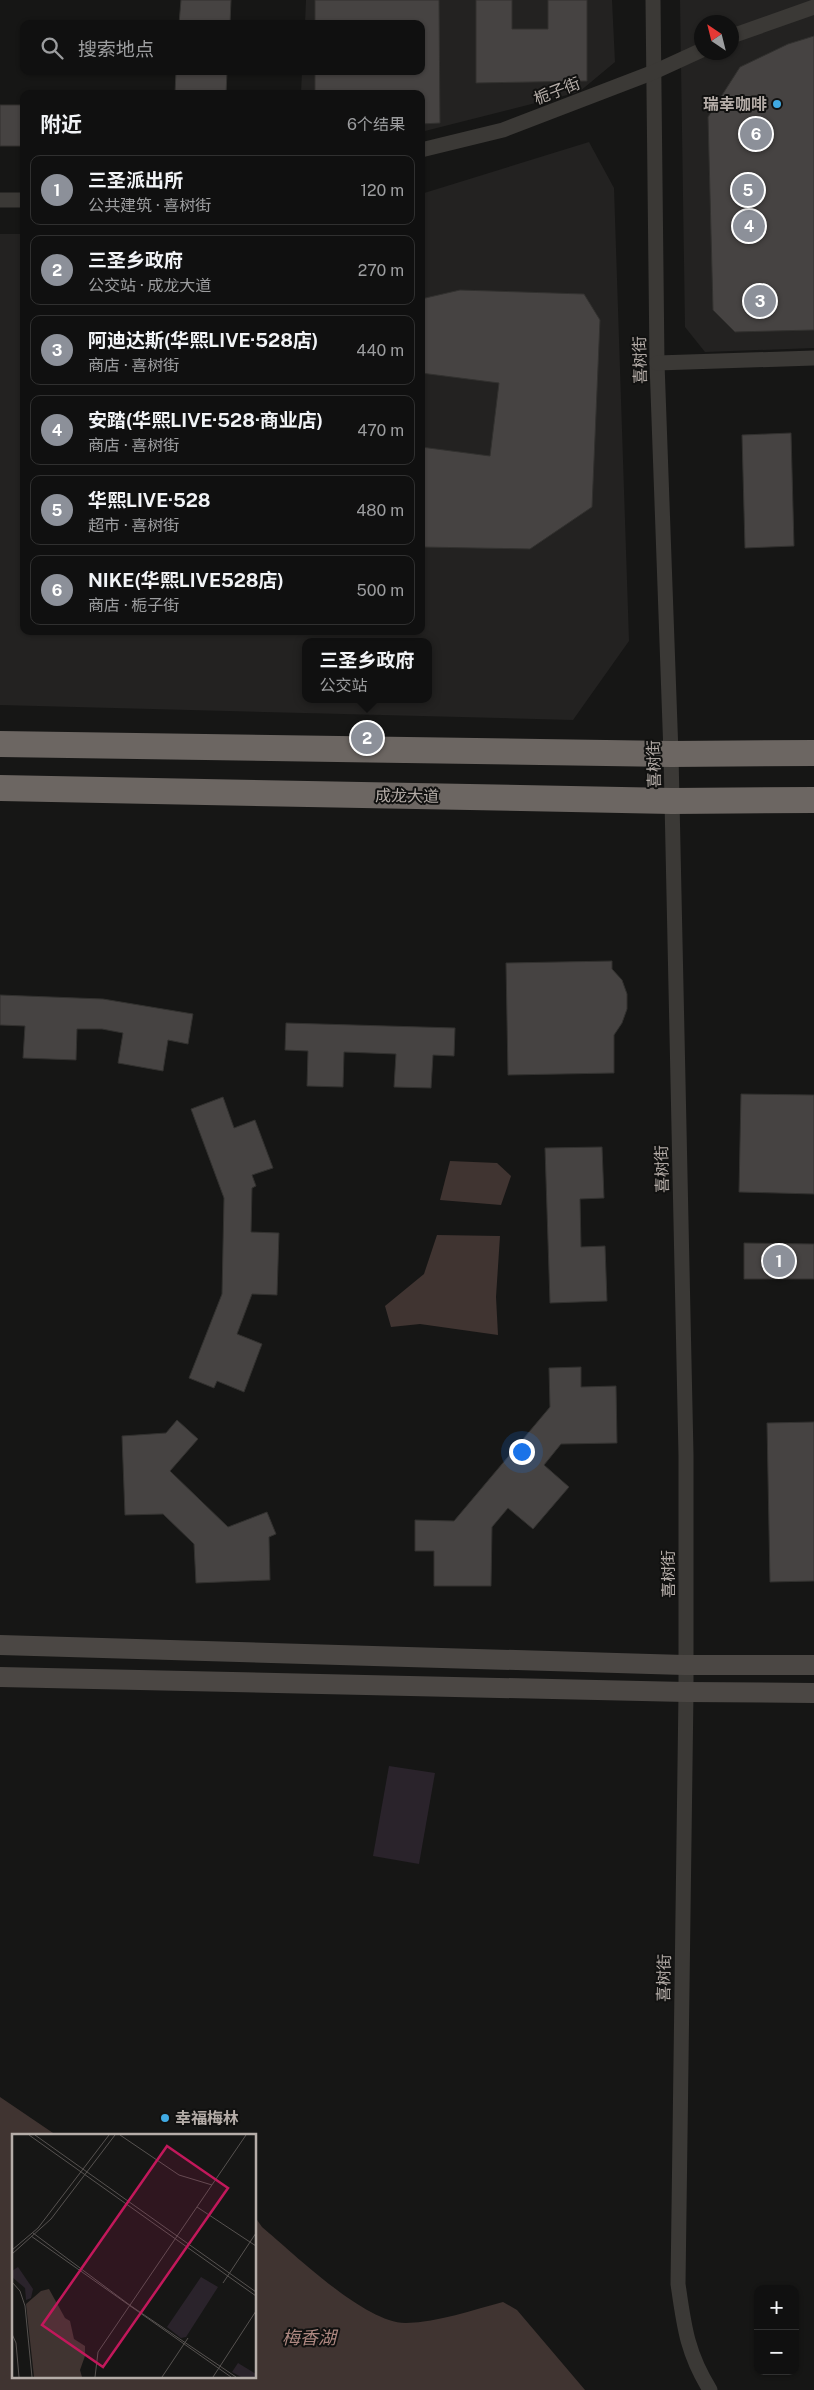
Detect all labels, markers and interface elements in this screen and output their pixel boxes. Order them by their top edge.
north arrow [694,15,739,60]
search box [20,20,425,75]
icon: search [38,34,66,62]
text: 搜索地点 [78,38,154,60]
street label: 栀子街 [531,74,583,108]
place label: 瑞幸咖啡 [703,95,767,114]
marker: 瑞幸咖啡 [771,98,783,110]
text: 附近 [40,112,82,137]
text: 6个结果 [347,115,405,134]
pin: 6 [740,115,772,153]
text: 三圣派出所 [88,169,183,191]
pin: 5 [732,171,764,209]
text: 1 [54,181,60,200]
text: 120 m [360,181,404,200]
text: 公共建筑 · 喜树街 [88,196,211,215]
pin: 4 [733,207,765,245]
text: 三圣乡政府 [88,249,183,271]
text: 2 [52,261,62,280]
text: 270 m [358,261,404,280]
text: 公交站 · 成龙大道 [88,276,211,295]
pin: 3 [744,282,776,320]
text: 阿迪达斯(华熙LIVE·528店) [88,329,318,351]
street label: 喜树街 [630,336,650,384]
text: 3 [52,341,62,360]
text: 440 m [356,341,404,360]
text: 商店 · 喜树街 [88,356,179,375]
text: 安踏(华熙LIVE·528·商业店) [88,409,323,431]
text: 4 [52,421,62,440]
text: 470 m [357,421,404,440]
text: 商店 · 喜树街 [88,436,179,455]
text: 华熙LIVE·528 [88,489,211,511]
text: 5 [52,501,62,520]
text: 480 m [356,501,404,520]
text: 超市 · 喜树街 [88,516,179,535]
text: NIKE(华熙LIVE528店) [88,569,284,591]
text: 6 [52,581,62,600]
text: 500 m [357,581,404,600]
text: 商店 · 栀子街 [88,596,179,615]
popup [302,638,432,703]
text: 三圣乡政府 [319,649,415,671]
text: 公交站 [319,676,368,695]
pin: 2 [351,719,383,757]
street label: 喜树街 [644,740,664,788]
street label: 成龙大道 [375,786,439,806]
street label: 喜树街 [652,1145,672,1193]
pin: 1 [763,1242,795,1280]
your location [509,1439,535,1465]
street label: 喜树街 [659,1550,678,1598]
street label: 喜树街 [654,1954,674,2002]
place label: 幸福梅林 [175,2109,239,2128]
marker: 幸福梅林 [159,2112,171,2124]
inset map [12,2134,256,2378]
map controls [754,2285,799,2375]
button: + [754,2285,799,2330]
water label: 梅香湖 [282,2327,339,2348]
button: − [754,2330,799,2375]

